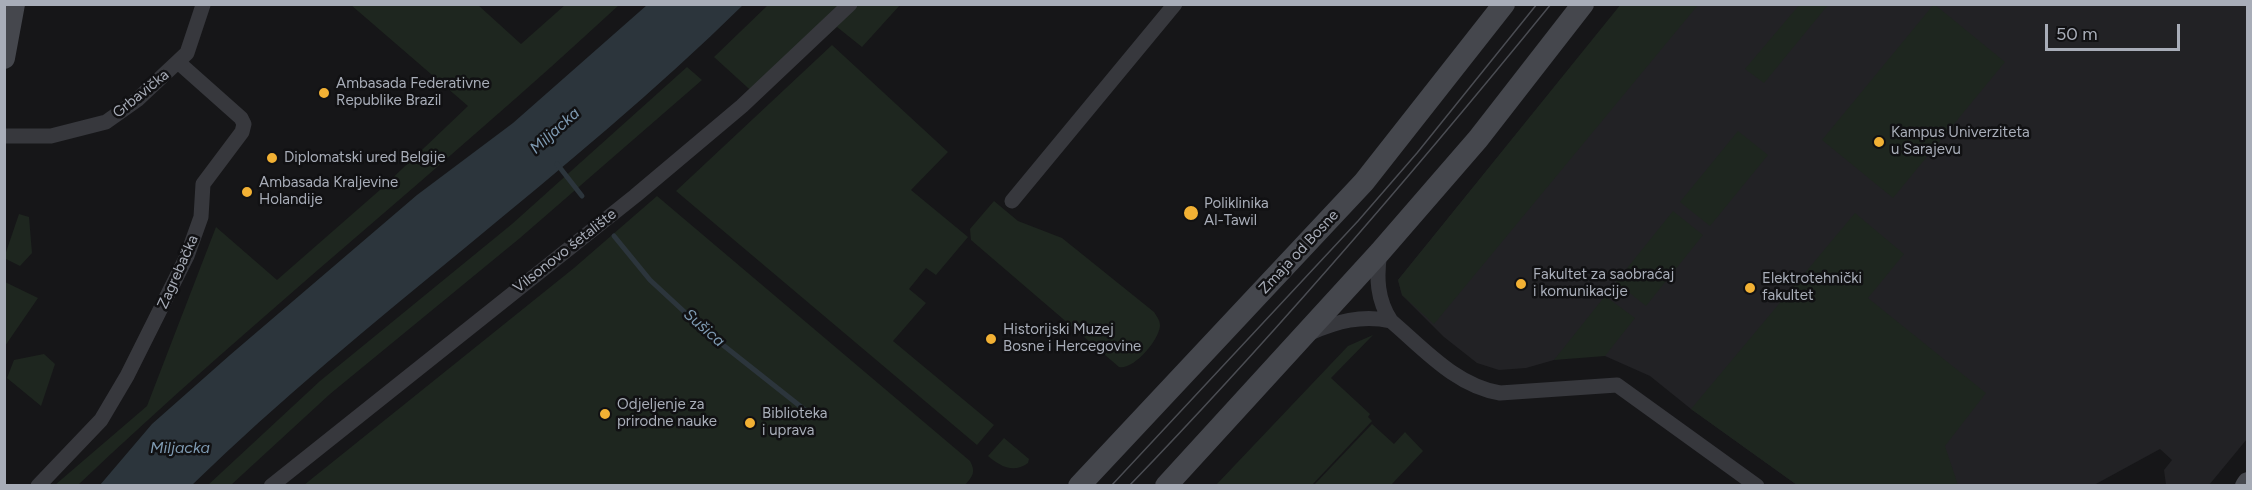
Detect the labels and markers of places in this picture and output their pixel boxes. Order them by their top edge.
place label: Ambasada Federativne Republike Brazil [336,75,490,110]
marker: Ambasada Federativne Republike Brazil [317,86,331,100]
place label: Kampus Univerziteta u Sarajevu [1891,124,2030,159]
marker: Kampus Univerziteta u Sarajevu [1872,135,1886,149]
place label: Diplomatski ured Belgije [284,149,445,167]
marker: Diplomatski ured Belgije [265,151,279,165]
place label: Ambasada Kraljevine Holandije [259,174,398,209]
marker: Ambasada Kraljevine Holandije [240,185,254,199]
place label: Poliklinika Al-Tawil [1204,195,1269,230]
marker: Poliklinika Al-Tawil [1182,204,1200,222]
place label: Fakultet za saobraćaj i komunikacije [1533,266,1674,301]
place label: Elektrotehnički fakultet [1762,270,1862,305]
marker: Fakultet za saobraćaj i komunikacije [1514,277,1528,291]
marker: Elektrotehnički fakultet [1743,281,1757,295]
place label: Historijski Muzej Bosne i Hercegovine [1003,321,1141,356]
marker: Historijski Muzej Bosne i Hercegovine [984,332,998,346]
place label: Odjeljenje za prirodne nauke [617,396,717,431]
place label: Biblioteka i uprava [762,405,827,440]
marker: Odjeljenje za prirodne nauke [598,407,612,421]
marker: Biblioteka i uprava [743,416,757,430]

